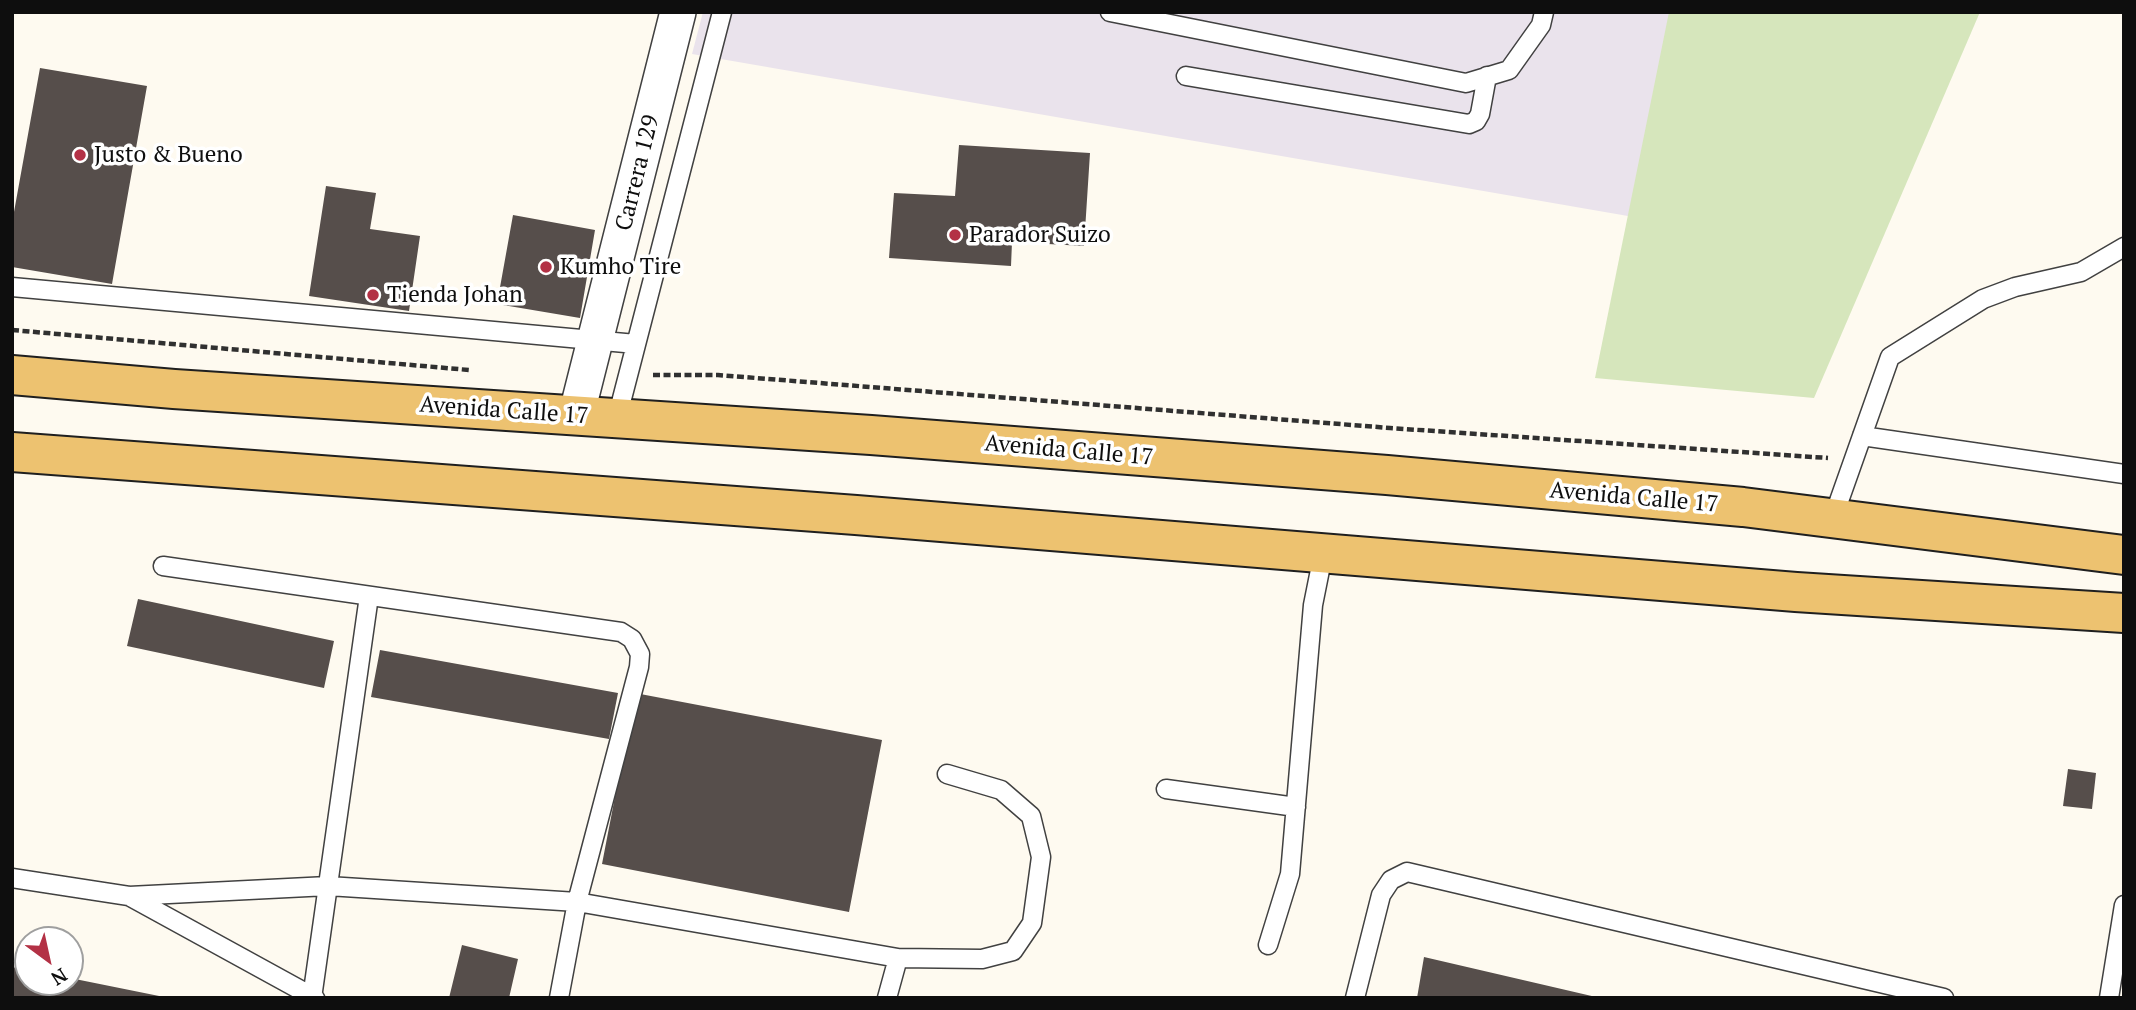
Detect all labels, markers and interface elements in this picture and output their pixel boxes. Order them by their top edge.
street label: Carrera 129 [610,112,666,234]
place label: Justo & Bueno [94,141,243,169]
marker: Justo & Bueno [72,147,88,163]
place label: Parador Suizo [969,221,1111,249]
marker: Parador Suizo [947,227,963,243]
place label: Kumho Tire [560,253,681,281]
marker: Kumho Tire [538,259,554,275]
place label: Tienda Johan [387,281,523,309]
marker: Tienda Johan [365,287,381,303]
street label: Avenida Calle 17 [419,391,589,431]
street label: Avenida Calle 17 [983,430,1155,472]
street label: Avenida Calle 17 [1548,477,1720,519]
north arrow [14,926,84,996]
text: N [47,963,72,992]

